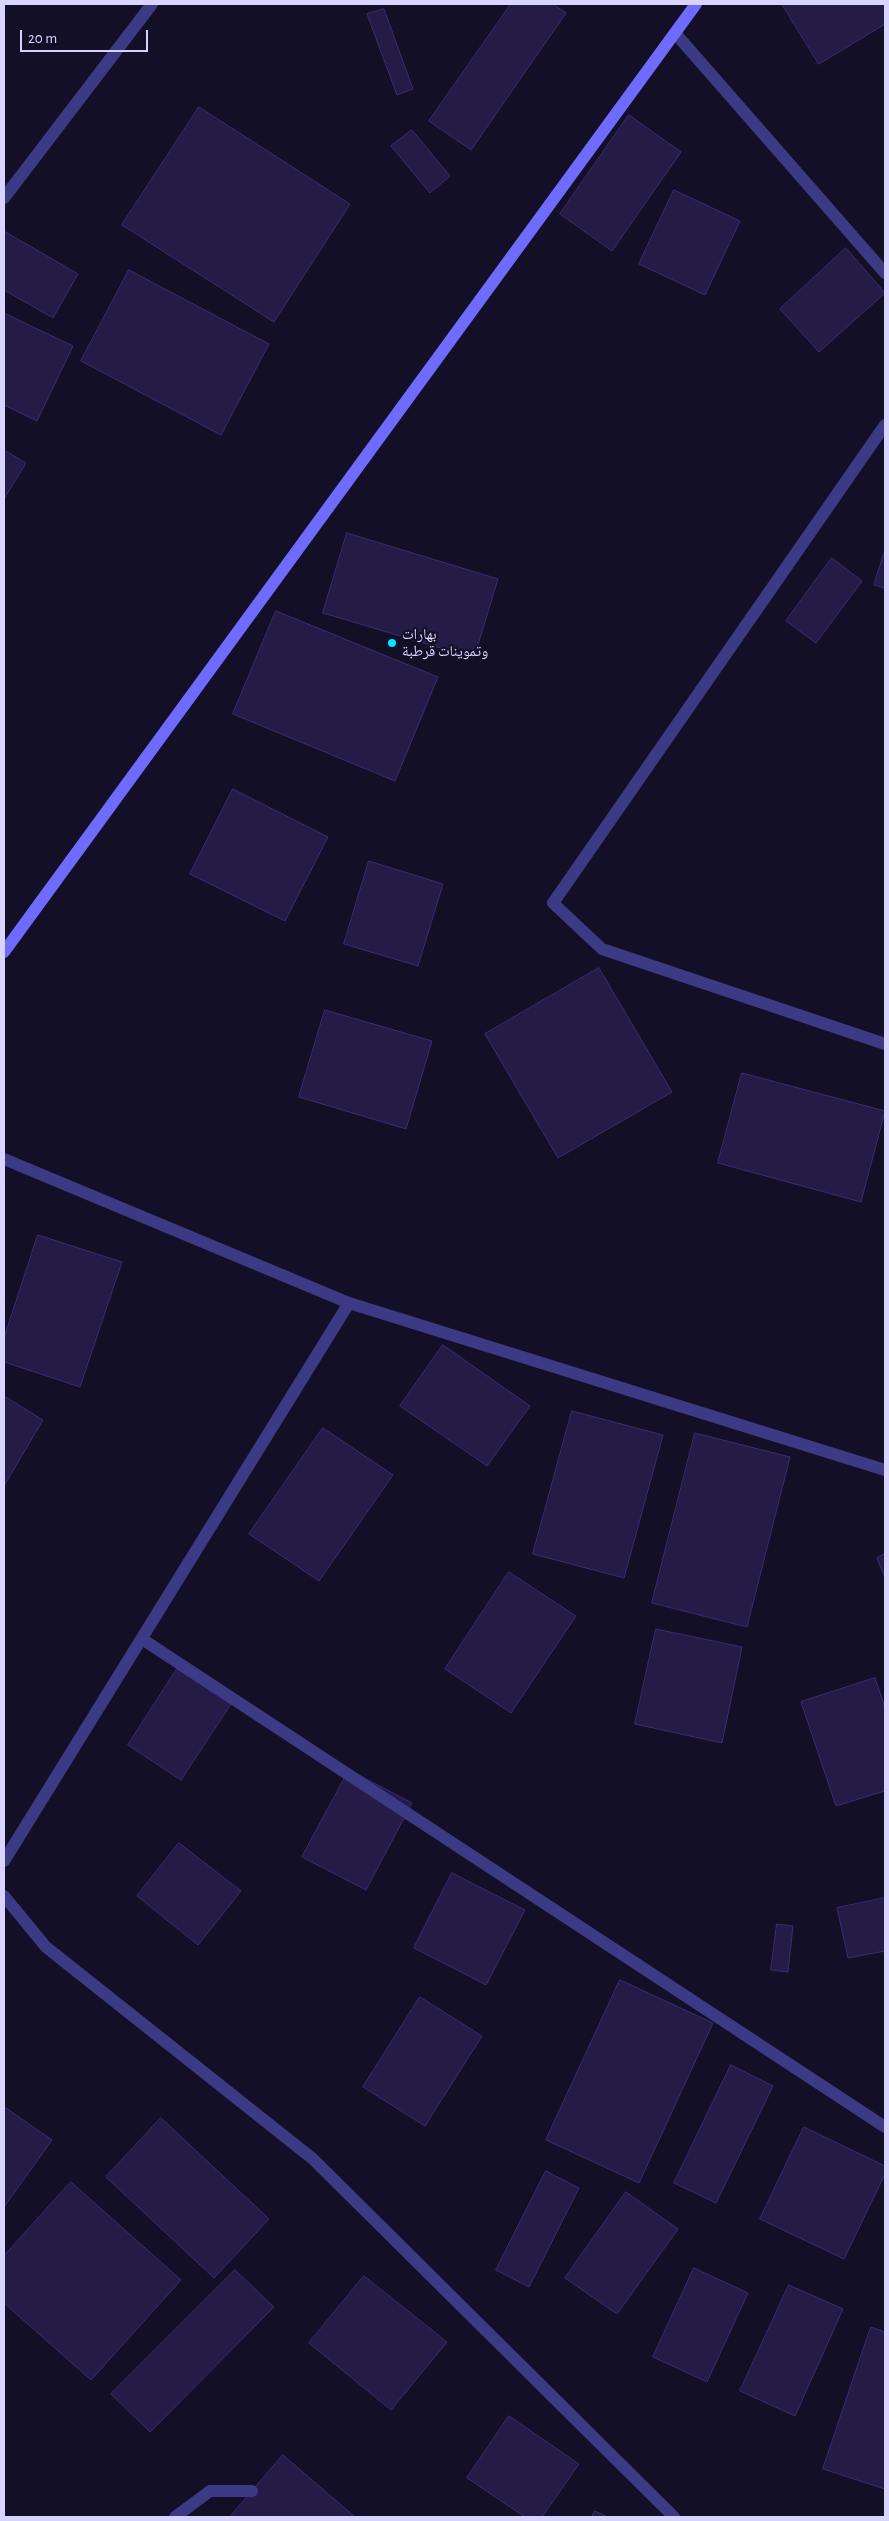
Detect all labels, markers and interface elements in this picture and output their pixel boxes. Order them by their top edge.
scale bar [22,20,150,52]
text: 20 m [28,31,57,46]
place label: بهارات وتموينات قرطبة [402,625,488,660]
marker: بهارات وتموينات قرطبة [386,637,398,649]

